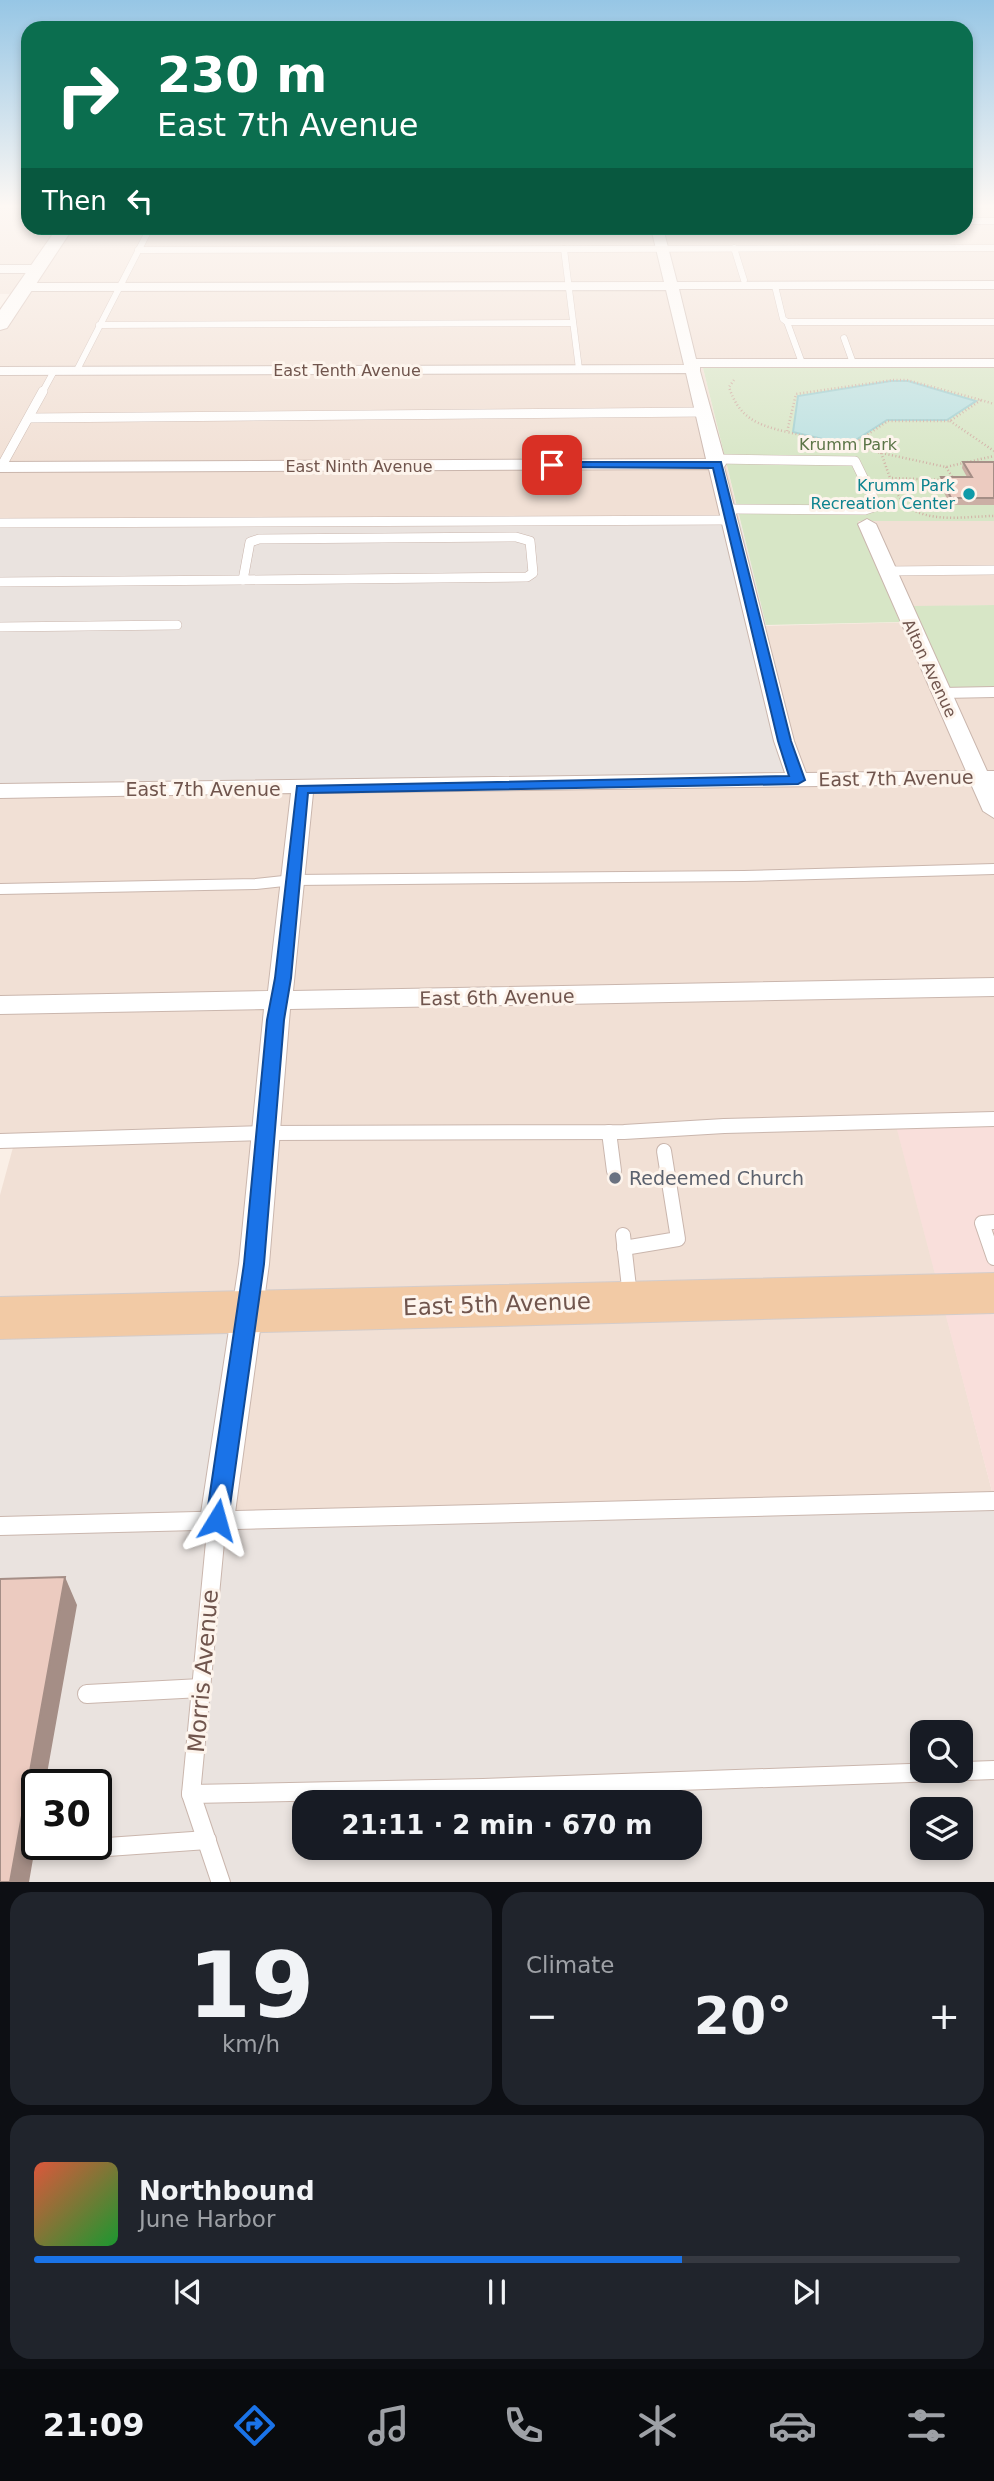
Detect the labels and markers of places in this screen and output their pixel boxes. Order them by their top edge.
pin [522,435,582,495]
place label: Krumm Park Recreation Center [811,476,956,513]
marker: Krumm Park Recreation Center [961,486,977,502]
place label: Redeemed Church [629,1167,804,1189]
marker: Redeemed Church [607,1170,623,1186]

